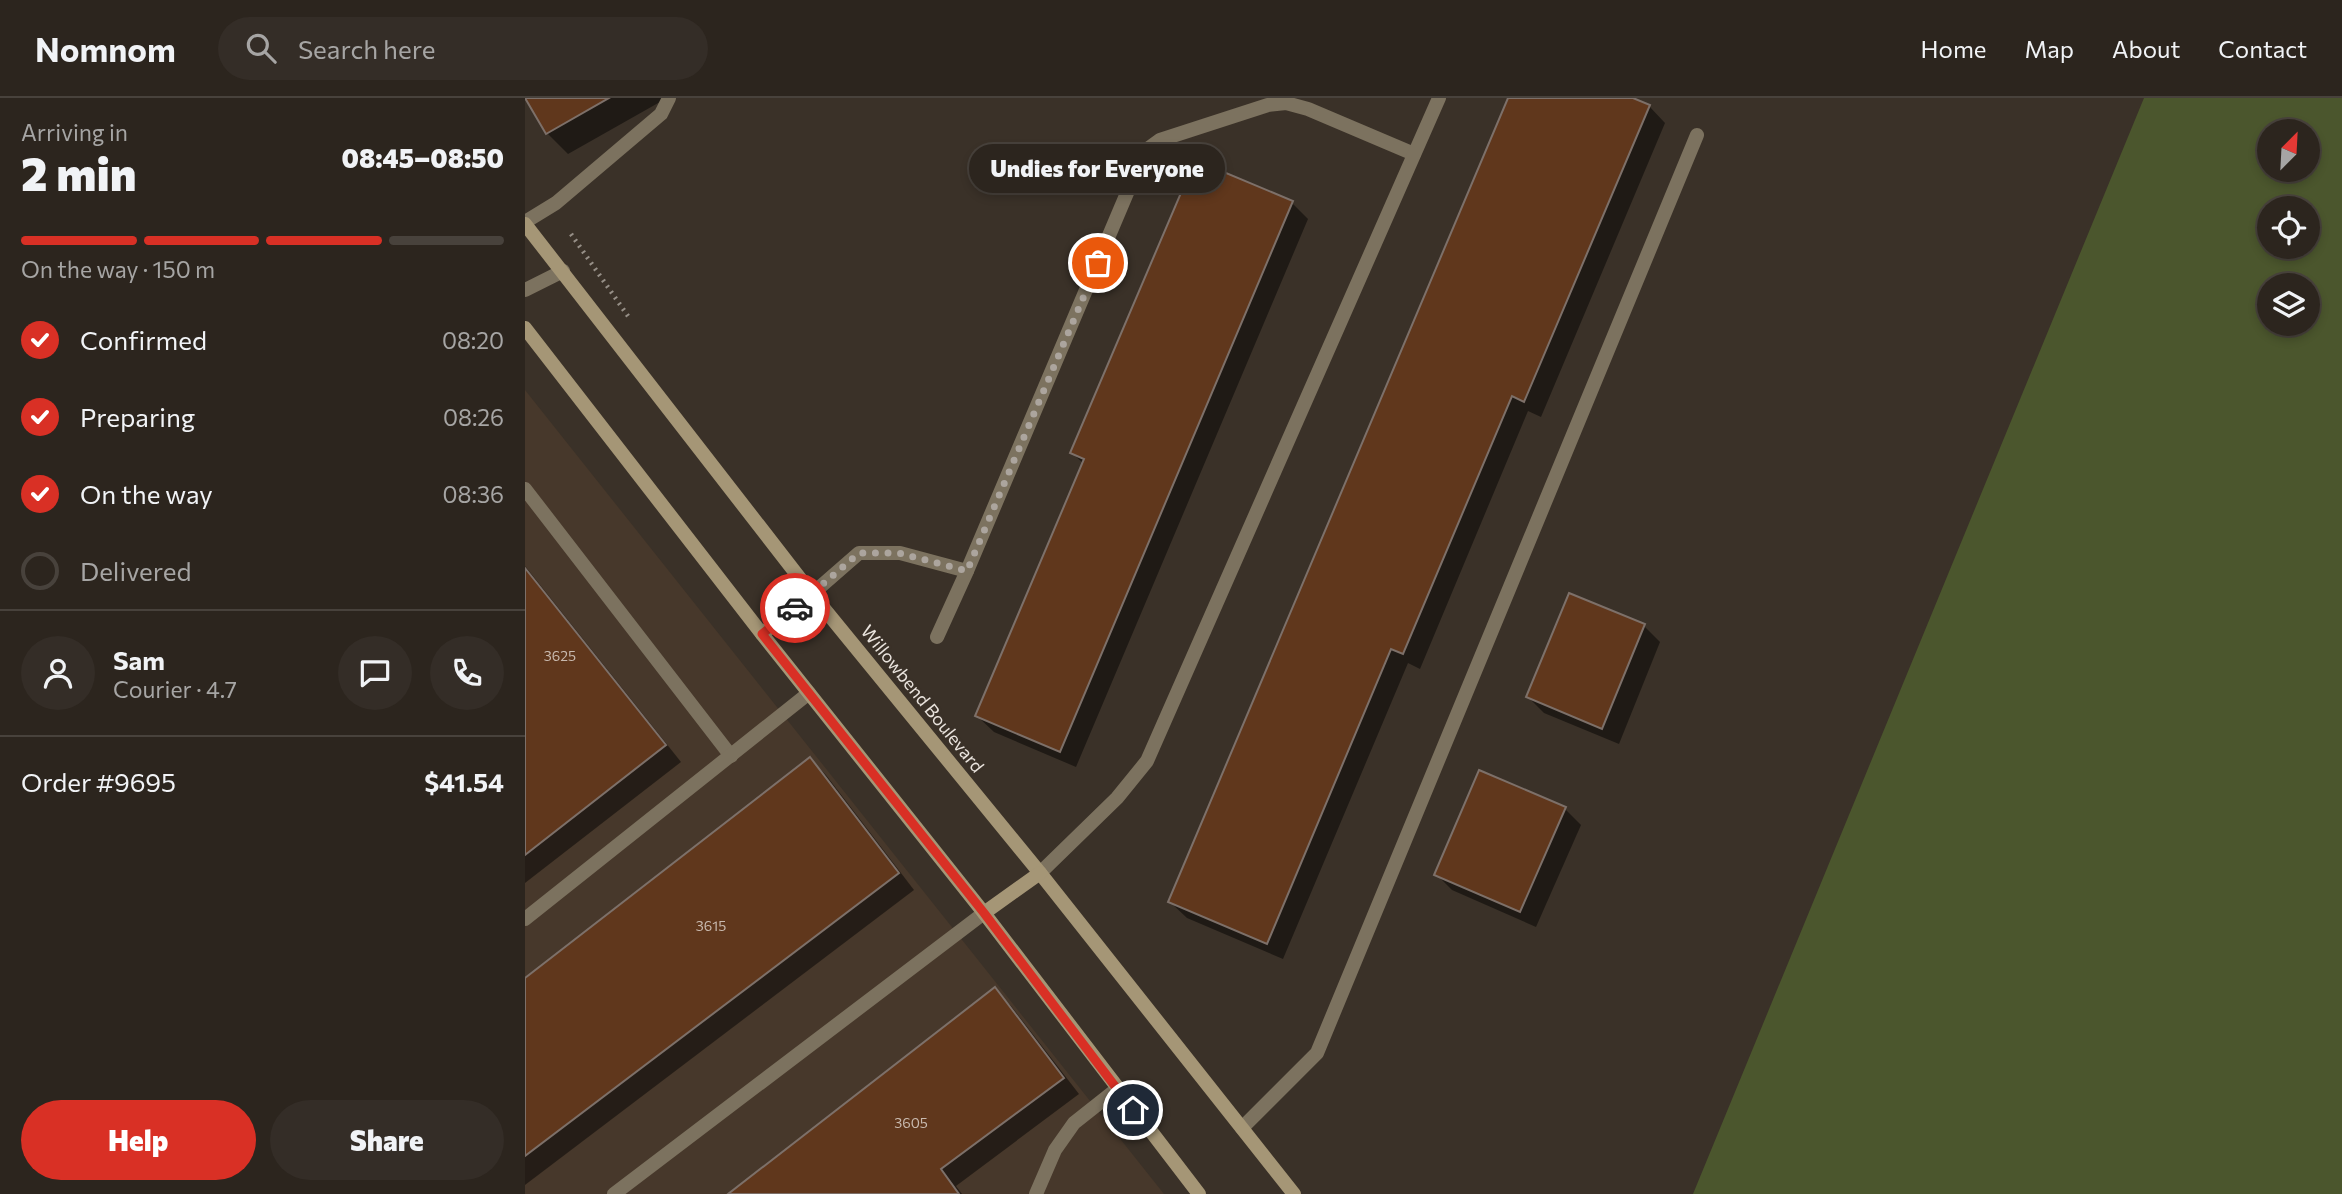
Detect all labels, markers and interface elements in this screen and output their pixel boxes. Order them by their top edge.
search box [218,17,708,80]
text: Nomnom [35,28,176,69]
icon: search [242,29,280,67]
text: Search here [298,33,435,64]
text: Home [1921,34,1987,63]
text: Map [2025,34,2074,63]
text: About [2112,34,2180,63]
text: Contact [2218,34,2307,63]
text: Arriving in [21,118,128,146]
north arrow [2257,119,2321,182]
map controls [2257,119,2320,336]
text: 08:45–08:50 [342,142,504,173]
text: 2 min [21,144,137,200]
callout: Undies for Everyone [970,144,1226,193]
text: Undies for Everyone [990,154,1204,182]
button: locate [2257,196,2320,259]
pin [1068,233,1128,293]
icon: bag [1079,244,1117,282]
text: On the way · 150 m [21,255,215,283]
button: layers [2257,273,2320,336]
icon: check [21,321,59,359]
text: Confirmed [80,324,207,355]
text: 08:20 [442,326,504,354]
icon: check [21,398,59,436]
text: Preparing [80,401,195,432]
text: 08:26 [443,403,504,431]
icon: check [21,475,59,513]
text: On the way [80,478,213,509]
text: 08:36 [443,480,504,508]
text: Delivered [80,555,191,586]
courier [760,573,830,643]
icon: car [776,589,814,627]
street label: Willowbend Boulevard [857,620,989,777]
button: person [21,636,95,710]
button: chat [338,636,412,710]
button: phone [430,636,504,710]
text: Sam [113,644,165,675]
house number: 3625 [544,647,576,664]
text: Courier · 4.7 [113,675,237,703]
text: Order #9695 [21,766,176,797]
text: $41.54 [424,766,504,797]
house number: 3615 [696,917,726,934]
pin [1103,1080,1163,1140]
icon: home [1114,1091,1152,1129]
button: Help [21,1100,256,1180]
button: Share [270,1100,504,1180]
house number: 3605 [894,1114,928,1131]

